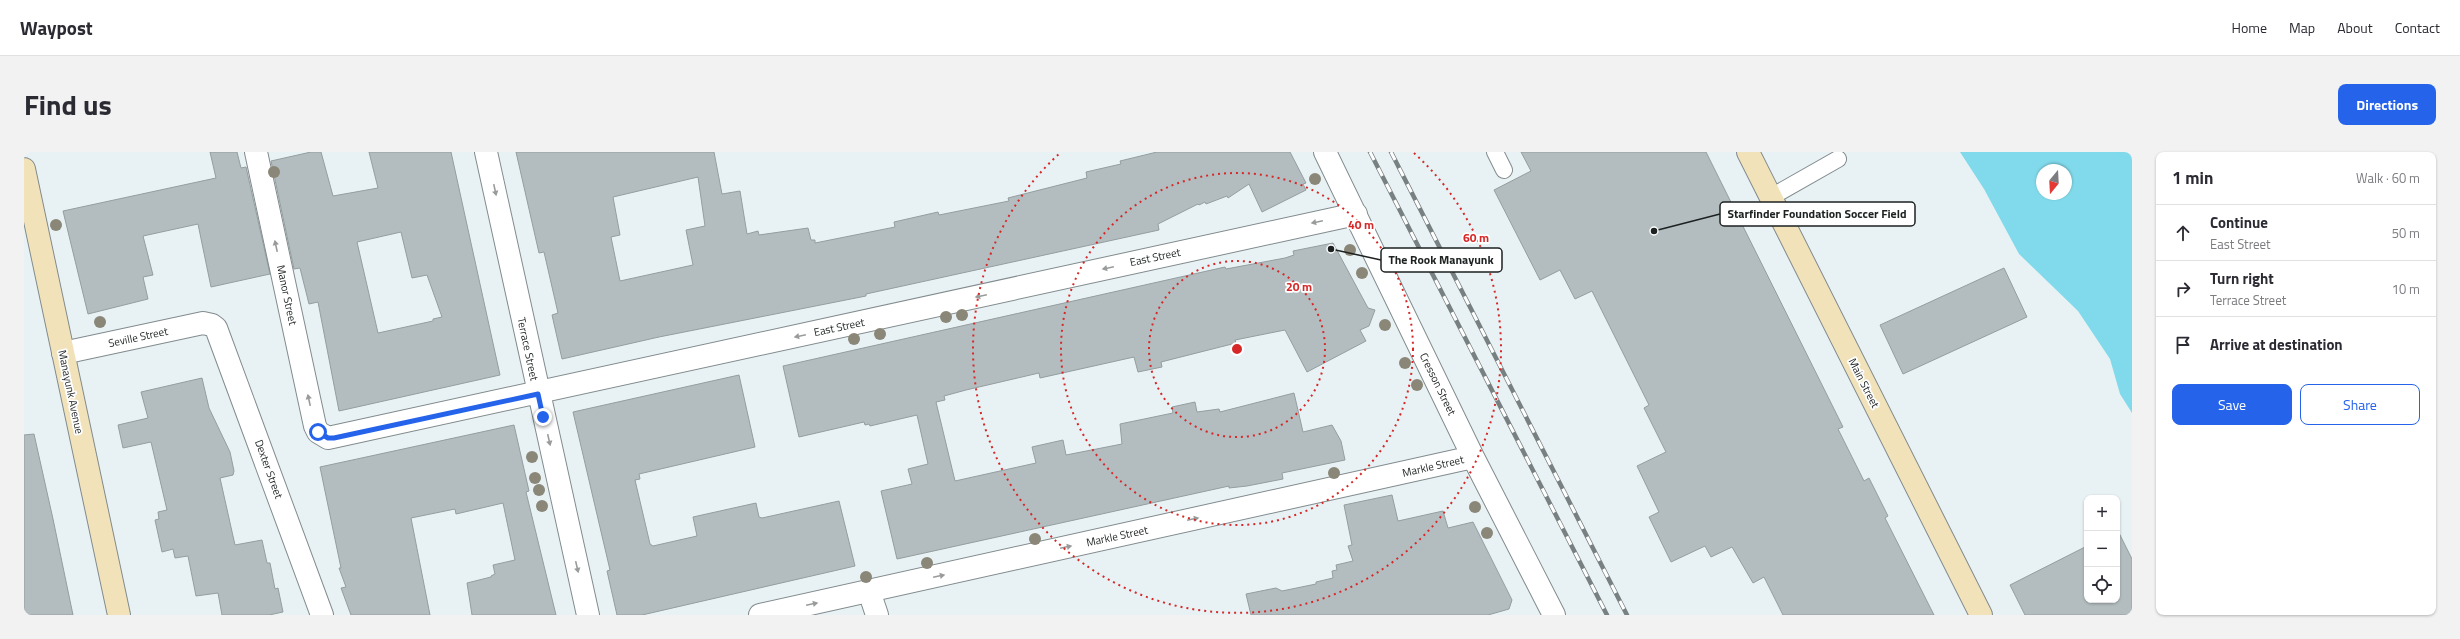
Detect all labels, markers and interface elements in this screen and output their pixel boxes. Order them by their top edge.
text: Waypost [20,13,93,42]
text: Home [2232,17,2267,38]
text: Map [2289,17,2315,38]
text: About [2337,17,2373,38]
text: Contact [2395,17,2440,38]
text: Find us [24,83,112,126]
button: Directions [2338,84,2436,125]
north arrow [2036,164,2072,200]
text: 1 min [2172,165,2213,191]
text: Walk · 60 m [2356,168,2420,188]
one-way arrow [492,184,498,196]
callout: Starfinder Foundation Soccer Field [1720,202,1915,226]
text: Starfinder Foundation Soccer Field [1727,204,1907,223]
text: Continue [2210,211,2268,234]
text: 40 m [1348,215,1374,234]
one-way arrow [1311,220,1324,226]
icon: ahead [2172,222,2194,244]
text: 50 m [2392,223,2420,243]
text: 60 m [1463,228,1489,247]
text: East Street [2210,234,2271,254]
one-way arrow [273,240,279,252]
street label: East Street [1128,244,1182,270]
callout: The Rook Manayunk [1381,248,1502,272]
text: The Rook Manayunk [1388,250,1494,269]
street label: Manor Street [273,263,301,327]
one-way arrow [1102,265,1114,271]
text: Turn right [2210,267,2274,290]
text: 20 m [1286,277,1312,296]
icon: right [2172,278,2194,300]
text: 10 m [2392,279,2420,299]
text: Terrace Street [2210,290,2286,310]
one-way arrow [975,293,987,299]
street label: East Street [812,314,866,340]
street label: Terrace Street [513,316,543,382]
street label: Seville Street [107,323,169,351]
one-way arrow [793,333,806,339]
text: Arrive at destination [2210,333,2343,356]
icon: arrive [2172,334,2194,356]
centre of rings [1230,342,1244,356]
street label: Manayunk Avenue [54,349,88,436]
street label: Cresson Street [1416,350,1460,418]
street label: Main Street [1845,355,1883,411]
button: Save [2172,384,2292,425]
button: Share [2300,384,2420,425]
one-way arrow [306,394,312,406]
route end [534,408,552,426]
route start [309,423,327,441]
one-way arrow [546,434,552,447]
street label: Dexter Street [251,437,287,501]
street label: Markle Street [1401,451,1465,481]
map controls [2084,495,2120,603]
button: + [2084,495,2120,531]
one-way arrow [1187,516,1199,522]
street label: Markle Street [1085,522,1149,550]
button: − [2084,531,2120,567]
one-way arrow [1060,544,1072,550]
one-way arrow [574,561,580,573]
button: locate [2084,567,2120,603]
one-way arrow [933,572,945,578]
one-way arrow [806,600,818,606]

